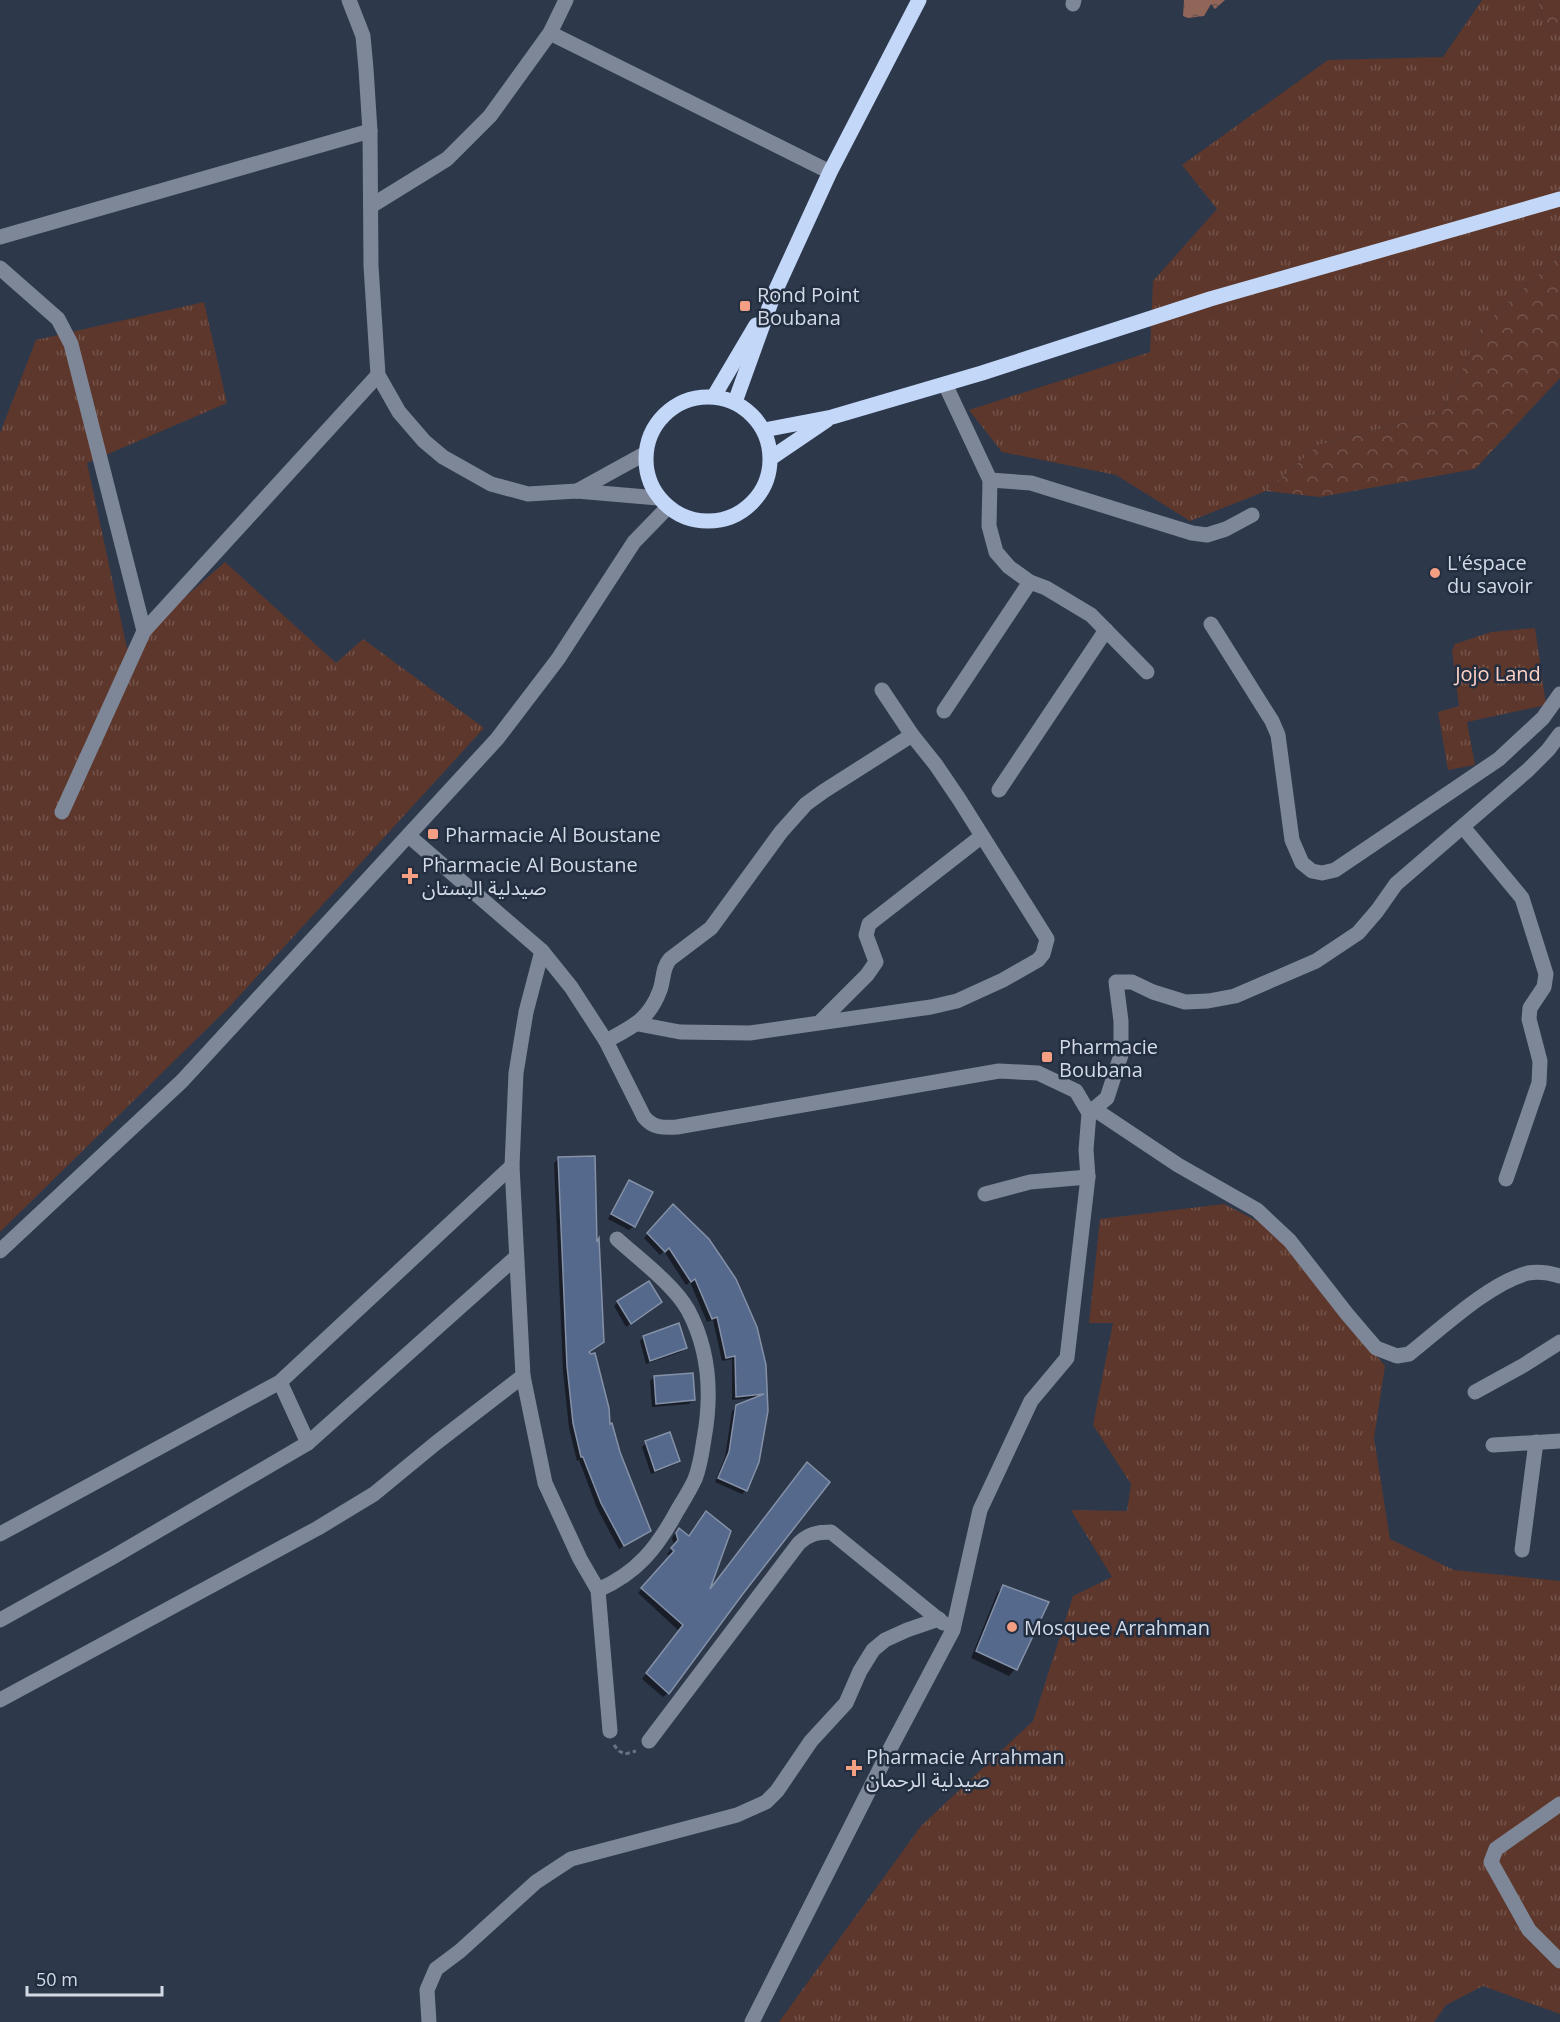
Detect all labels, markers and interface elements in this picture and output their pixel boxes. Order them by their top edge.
place label: Rond Point Boubana [757,281,860,331]
marker: Rond Point Boubana [738,299,752,313]
place label: L'éspace du savoir [1447,549,1533,599]
marker: L'éspace du savoir [1428,566,1442,580]
park label: Jojo Land [1453,660,1541,687]
place label: Pharmacie Al Boustane [445,821,661,848]
marker: Pharmacie Al Boustane [426,827,440,841]
place label: Pharmacie Al Boustane صيدلية البستان [422,851,638,901]
marker: Pharmacie Al Boustane صيدلية البستان [403,869,417,883]
place label: Pharmacie Boubana [1059,1033,1158,1083]
marker: Pharmacie Boubana [1040,1050,1054,1064]
place label: Mosquee Arrahman [1024,1614,1210,1641]
marker: Mosquee Arrahman [1005,1620,1019,1634]
place label: Pharmacie Arrahman صيدلية الرحمان [866,1743,1065,1793]
marker: Pharmacie Arrahman صيدلية الرحمان [847,1761,861,1775]
scale bar [27,1959,162,1997]
text: 50 m [36,1967,78,1991]

